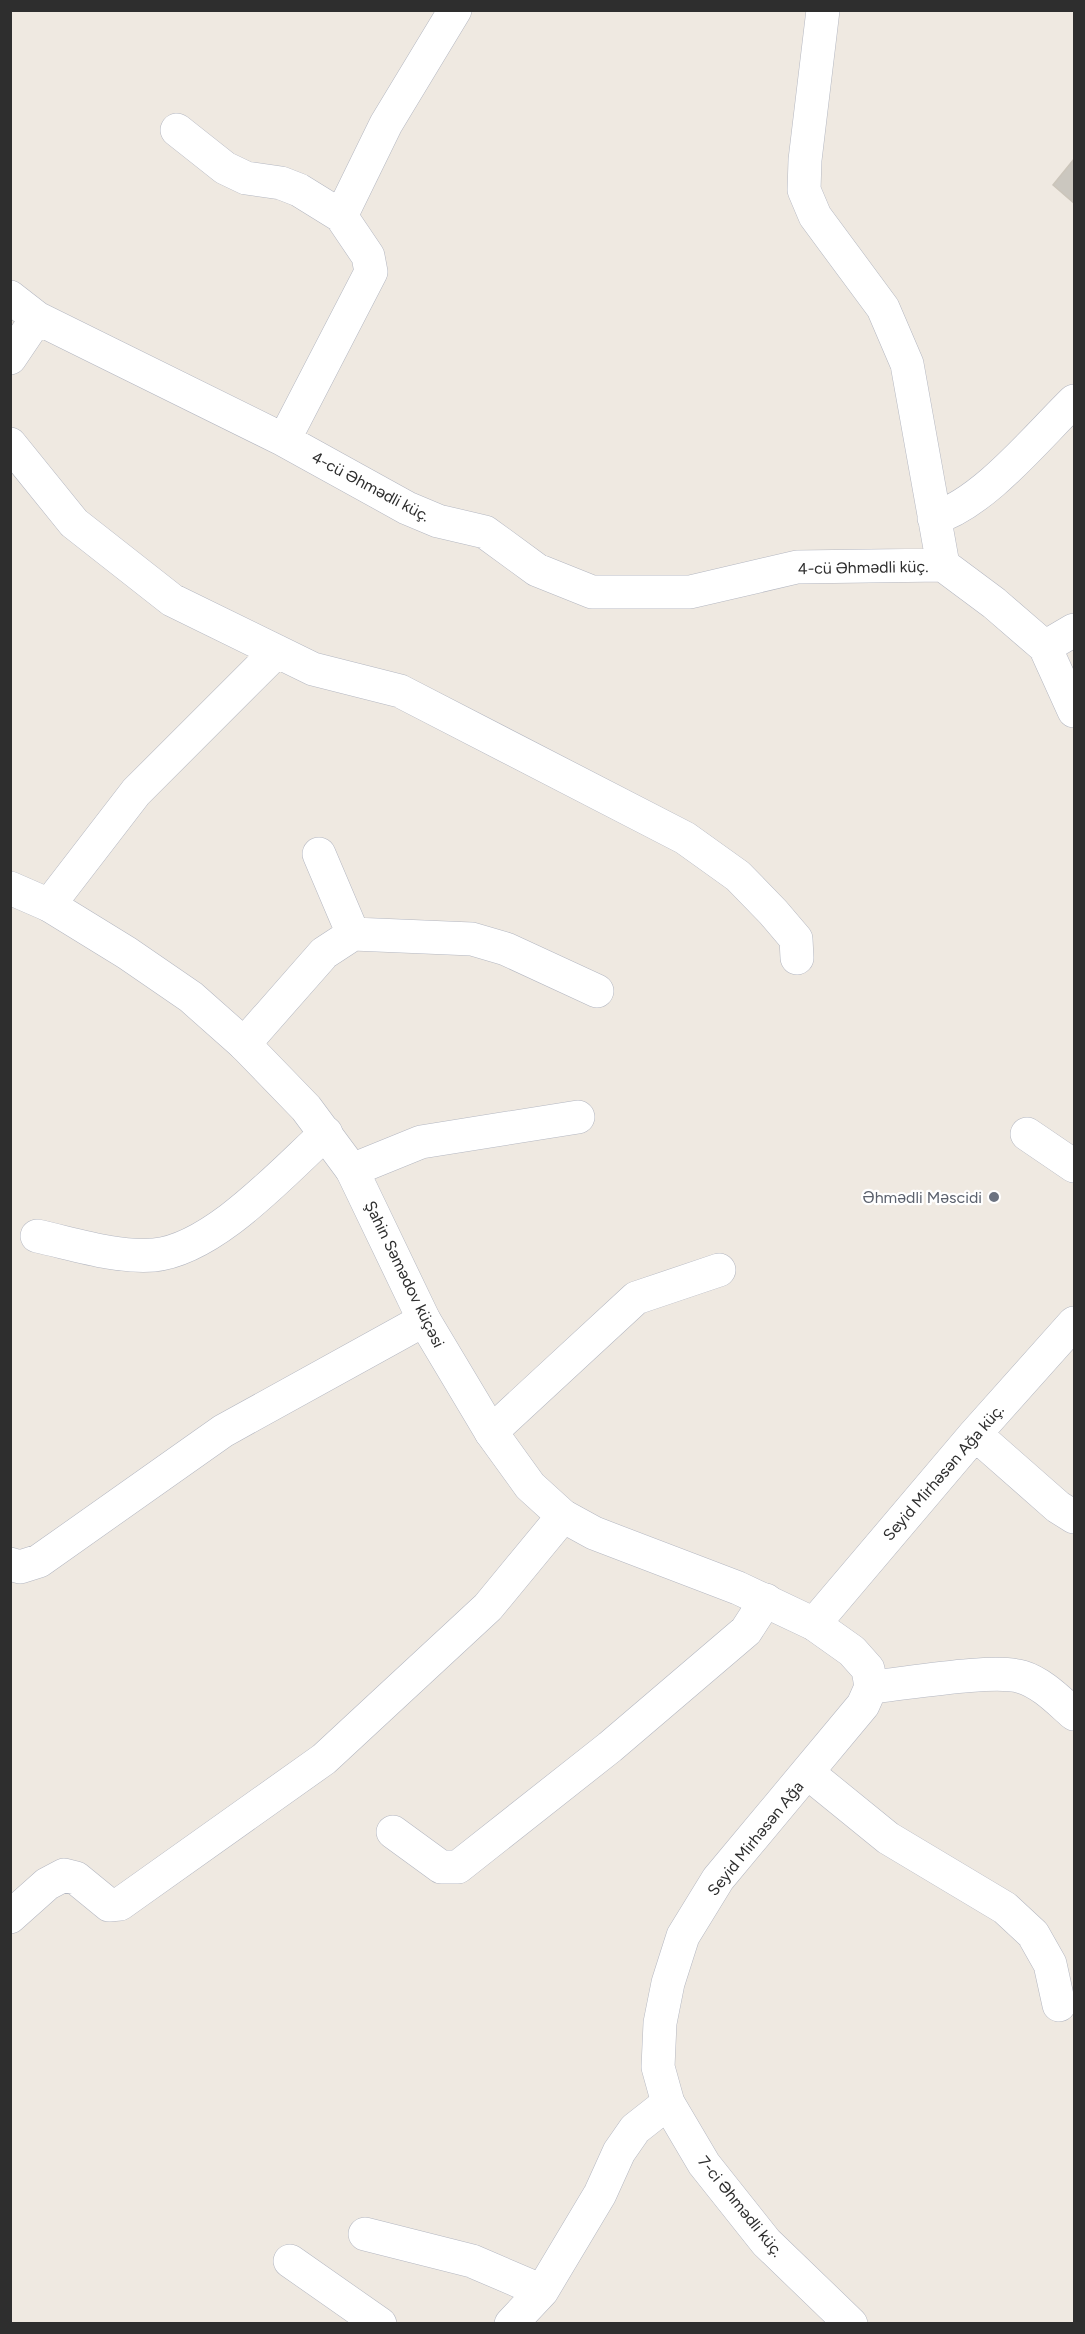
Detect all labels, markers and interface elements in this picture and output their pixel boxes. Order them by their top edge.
street label: 4-cü Əhmədli küç. [309,447,433,526]
street label: 4-cü Əhmədli küç. [797,557,929,578]
place label: Әhmәdli Mәscidi [863,1188,982,1207]
marker: Әhmәdli Mәscidi [987,1190,1001,1204]
street label: Şahin Səmədov küçəsi [361,1198,448,1351]
street label: Seyid Mirhəsən Ağa küç. [879,1400,1008,1544]
street label: Seyid Mirhəsən Ağa [703,1777,807,1899]
street label: 7-ci Əhmədli küç. [694,2152,787,2261]

